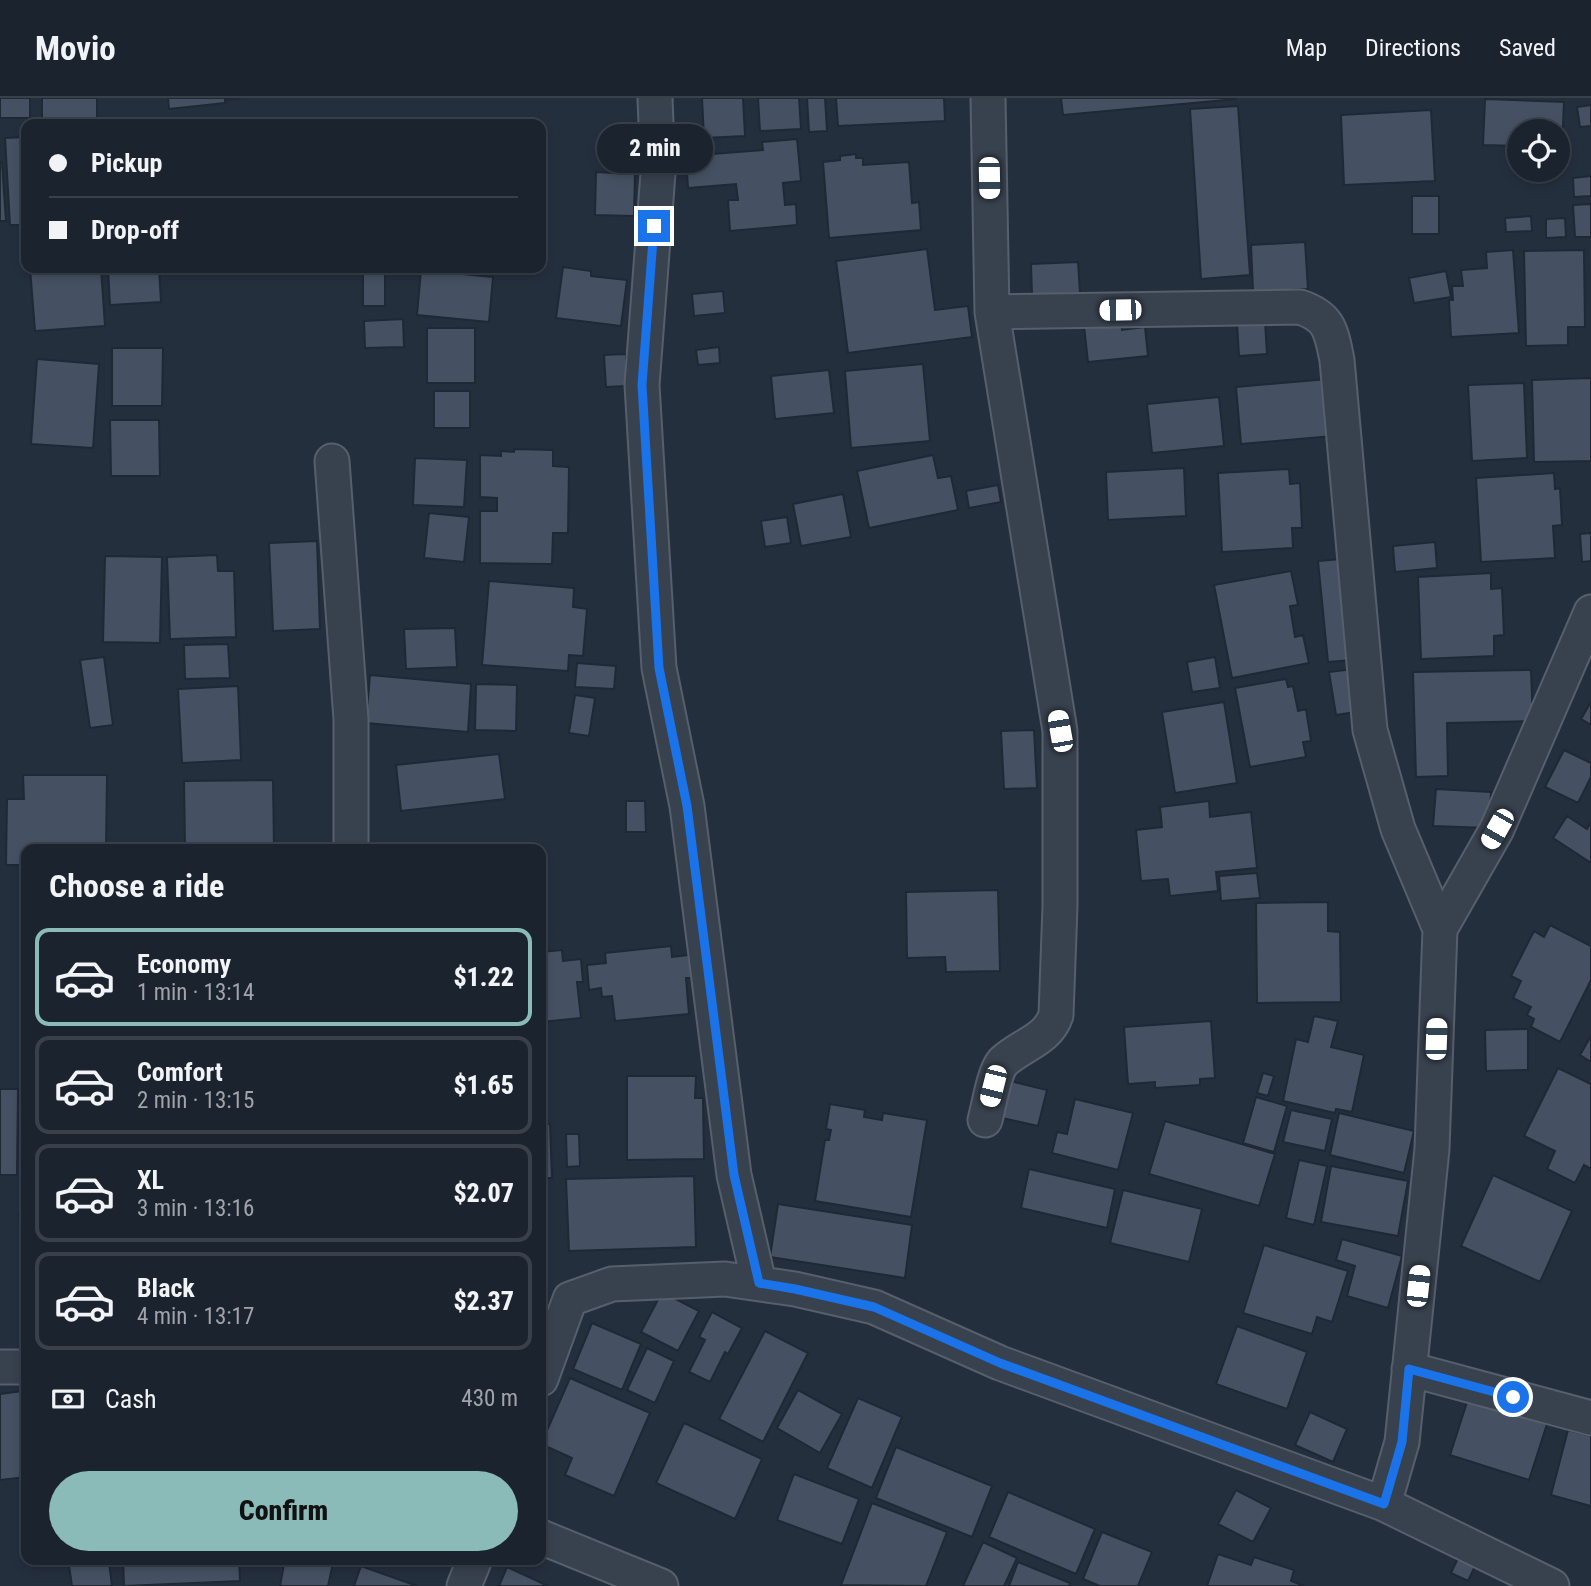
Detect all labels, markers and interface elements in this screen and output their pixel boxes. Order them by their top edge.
text: Movio [35,29,116,68]
text: Map [1286,34,1327,62]
text: Directions [1365,34,1461,62]
text: Saved [1499,34,1556,62]
map controls [1507,119,1570,182]
button: locate [1507,119,1570,182]
callout: 2 min [596,124,712,174]
text: 2 min [629,135,681,162]
text: Pickup [91,148,162,178]
car [979,157,1000,199]
route end [638,210,670,242]
text: Drop-off [91,215,179,245]
car [1099,299,1142,321]
car [1047,708,1074,754]
car [1478,806,1517,852]
text: Choose a ride [49,867,224,905]
icon: car [53,946,116,1009]
text: Economy [137,949,231,979]
text: $1.22 [453,962,514,992]
text: 1 min · 13:14 [137,979,254,1006]
car [1425,1018,1448,1060]
icon: car [53,1054,116,1117]
text: Comfort [137,1057,223,1087]
car [978,1063,1009,1109]
text: $1.65 [453,1070,514,1100]
text: 2 min · 13:15 [137,1087,254,1114]
icon: car [53,1162,116,1225]
text: XL [137,1165,164,1195]
text: $2.07 [453,1178,514,1208]
text: 3 min · 13:16 [137,1195,254,1222]
car [1406,1264,1431,1308]
icon: car [53,1270,116,1333]
text: Black [137,1273,195,1303]
text: $2.37 [453,1286,514,1316]
text: 4 min · 13:17 [137,1303,254,1330]
icon: cash [49,1380,87,1418]
route start [1497,1381,1529,1413]
text: Cash [105,1384,157,1414]
text: 430 m [461,1385,518,1412]
button: Confirm [49,1471,518,1551]

